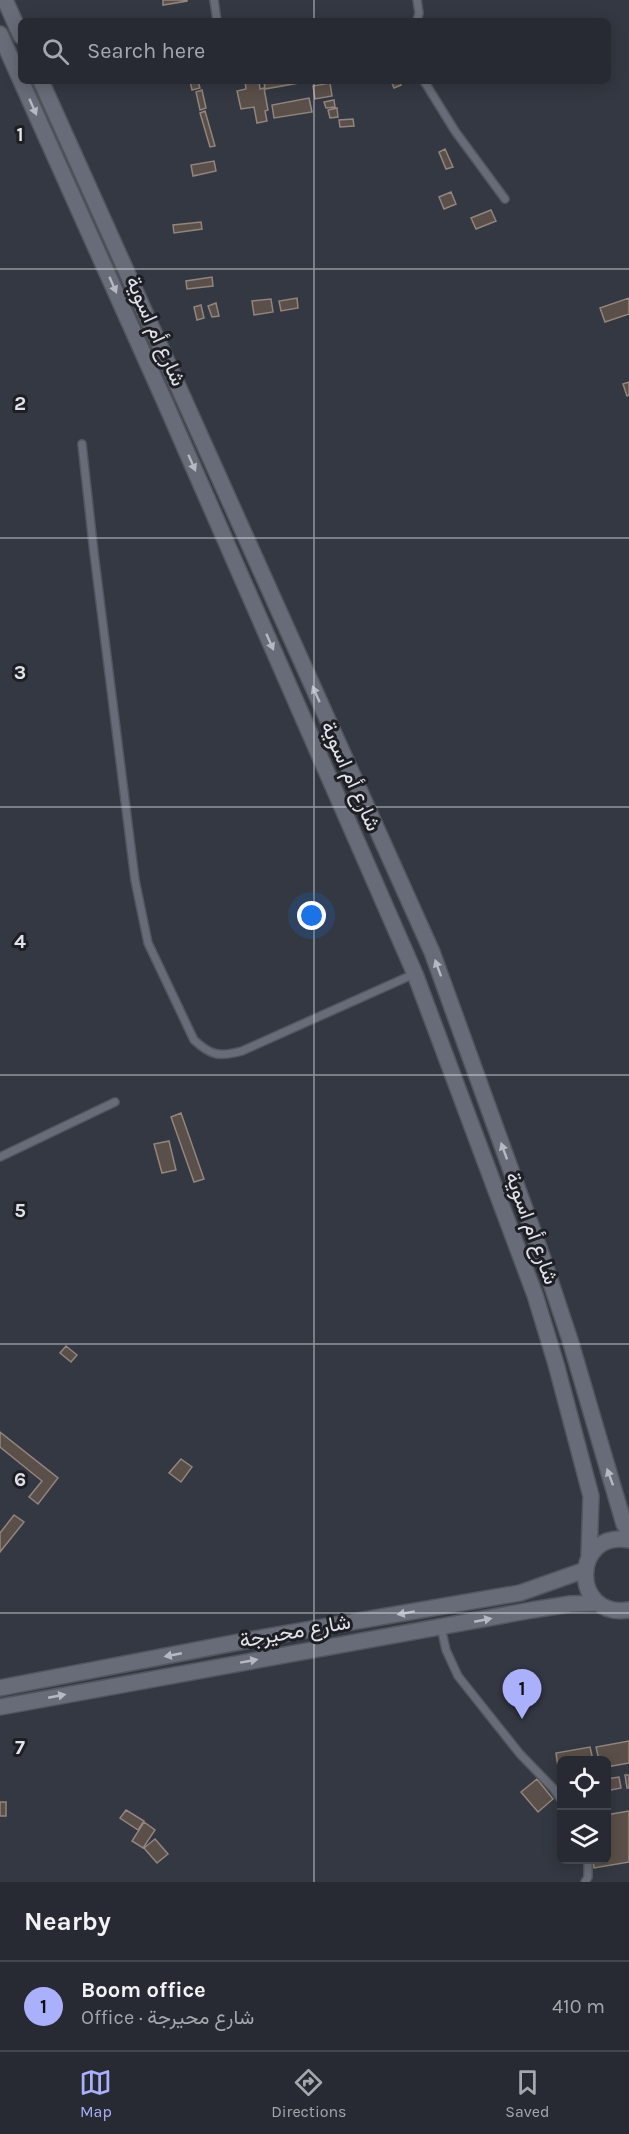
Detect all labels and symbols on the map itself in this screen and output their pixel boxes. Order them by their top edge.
one-way arrow [28,98,38,116]
text: 1 [16,123,24,146]
street label: شارع أم اسوية [119,272,191,390]
one-way arrow [108,276,117,293]
text: 2 [14,392,26,415]
one-way arrow [188,454,197,472]
one-way arrow [265,633,275,651]
text: 3 [14,661,26,684]
one-way arrow [312,685,321,702]
street label: شارع أم اسوية [314,717,386,835]
your location [297,901,326,930]
text: 4 [14,930,26,953]
one-way arrow [433,959,443,977]
one-way arrow [499,1142,509,1160]
street label: شارع أم اسوية [499,1169,563,1288]
text: 5 [14,1199,26,1222]
one-way arrow [604,1467,614,1485]
text: 6 [14,1468,26,1491]
street label: شارع محيرجة [238,1609,353,1655]
one-way arrow [397,1609,416,1618]
one-way arrow [473,1615,492,1624]
one-way arrow [163,1651,182,1660]
one-way arrow [240,1656,259,1665]
pin: 1 [502,1670,542,1719]
one-way arrow [48,1691,67,1700]
text: 7 [15,1736,25,1759]

